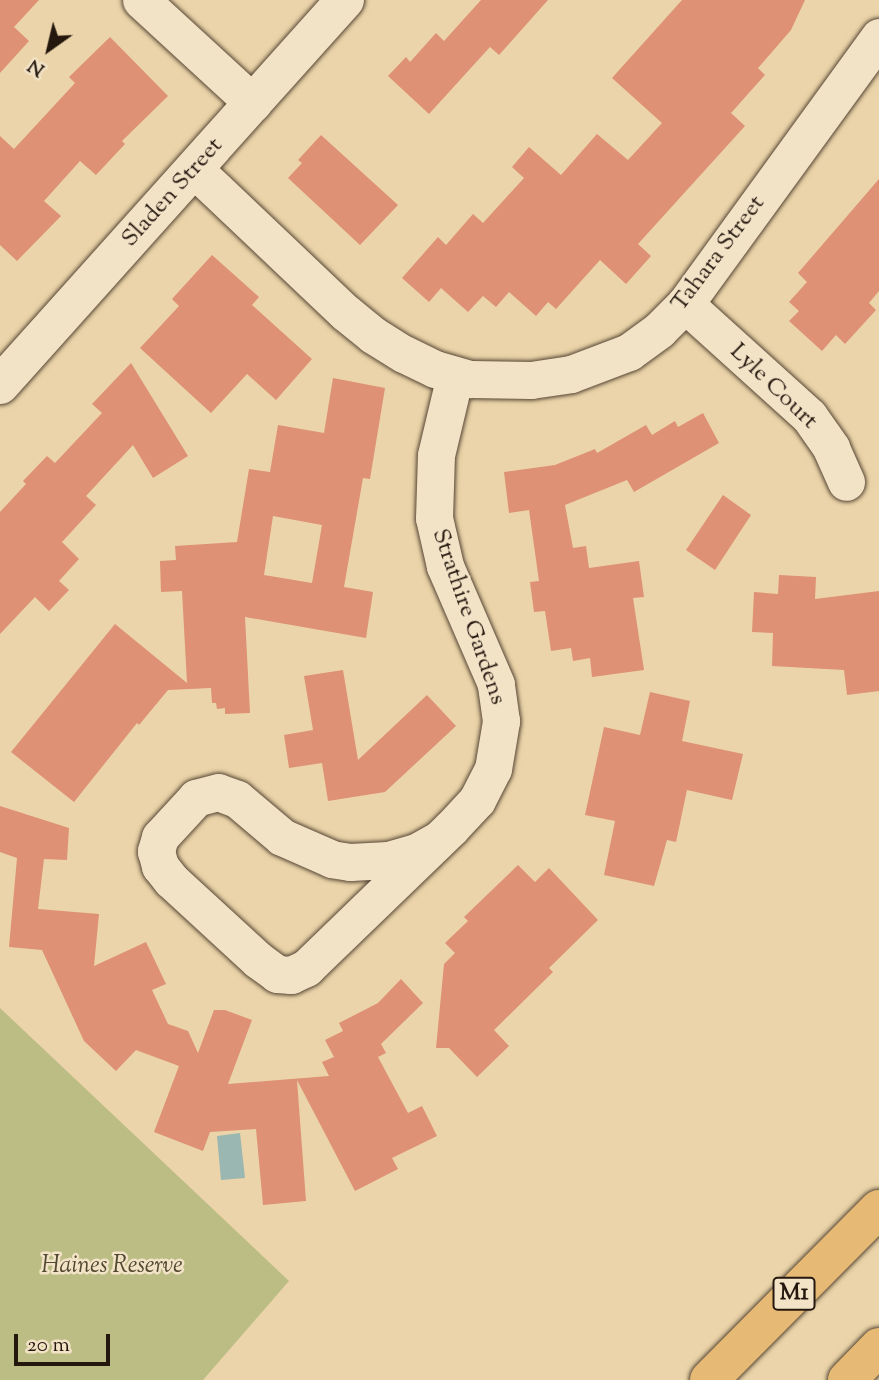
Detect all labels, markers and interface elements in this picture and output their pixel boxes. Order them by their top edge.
north arrow [14,14,84,84]
text: N [23,51,51,82]
street label: Sladen Street [116,132,230,254]
street label: Tahara Street [666,190,772,318]
street label: Lyle Court [723,338,823,436]
street label: Strathire Gardens [424,525,512,709]
park label: Haines Reserve [41,1253,183,1281]
road number: M1 [771,1274,817,1314]
scale bar [18,1320,114,1364]
text: 20 m [27,1331,70,1361]

